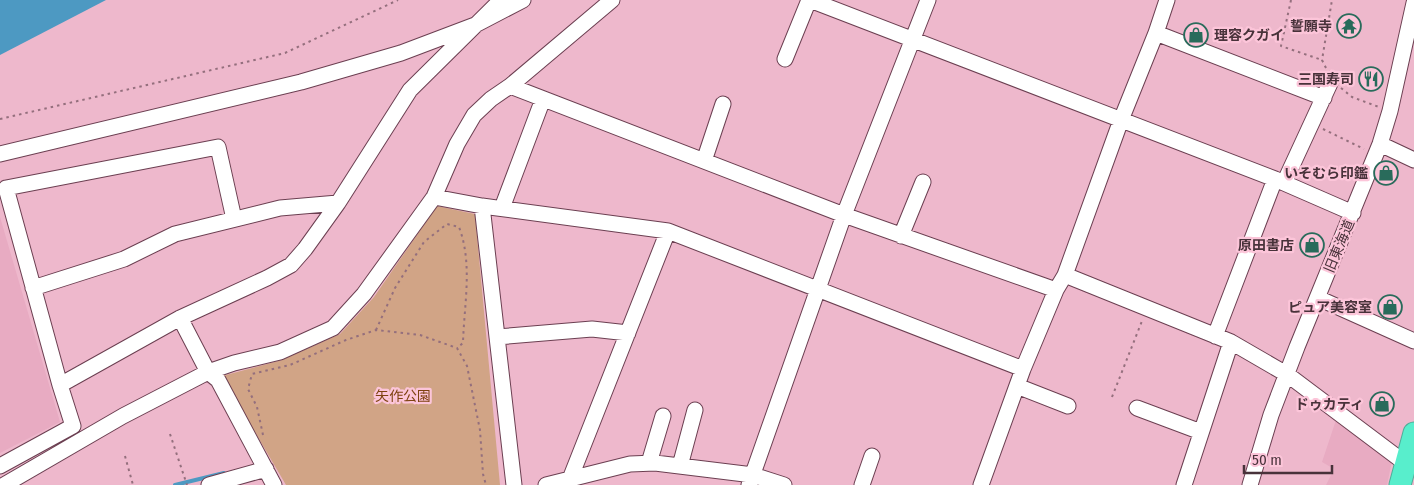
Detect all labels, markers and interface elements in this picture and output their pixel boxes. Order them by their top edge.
temple icon: 誓願寺 [1336,13,1362,39]
place label: 誓願寺 [1290,18,1332,35]
shop icon: 理容クガイ [1183,22,1209,48]
place label: 理容クガイ [1214,27,1284,44]
restaurant icon: 三国寿司 [1358,66,1384,92]
place label: 三国寿司 [1298,71,1354,88]
shop icon: いそむら印鑑 [1373,160,1399,186]
place label: いそむら印鑑 [1284,165,1368,182]
street label: 旧東海道 [1321,217,1358,275]
shop icon: 原田書店 [1299,232,1325,258]
place label: 原田書店 [1238,237,1294,254]
shop icon: ピュア美容室 [1377,294,1403,320]
place label: ピュア美容室 [1288,299,1372,316]
park label: 矢作公園 [375,388,431,405]
shop icon: ドゥカティ [1369,391,1395,417]
place label: ドゥカティ [1295,396,1364,413]
scale bar [1244,442,1332,474]
text: 50 m [1252,451,1282,469]

